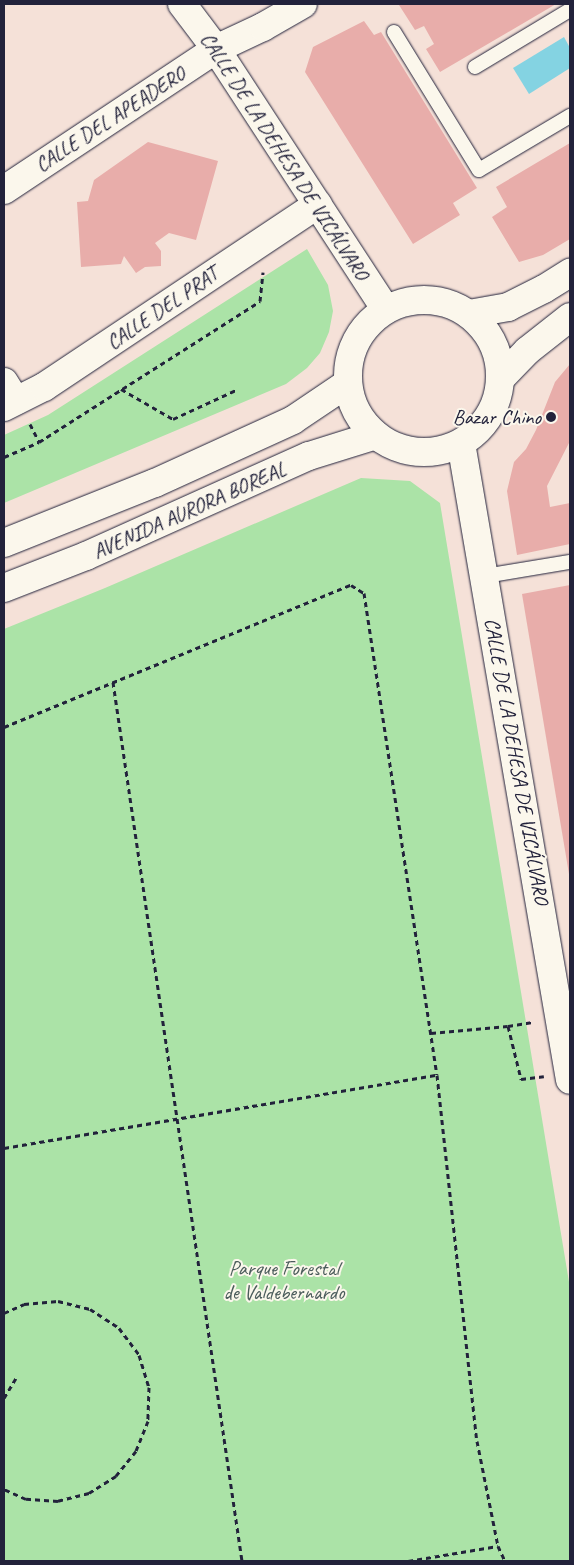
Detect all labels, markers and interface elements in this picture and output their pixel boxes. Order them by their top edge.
street label: CALLE DE LA DEHESA DE VICÁLVARO [195,27,375,285]
street label: CALLE DEL APEADERO [30,61,190,177]
street label: CALLE DEL PRAT [101,261,223,355]
place label: Bazar Chino [453,404,541,430]
marker: Bazar Chino [545,411,557,423]
street label: AVENIDA AURORA BOREAL [89,456,289,564]
street label: CALLE DE LA DEHESA DE VICÁLVARO [479,616,555,906]
park label: Parque Forestal de Valdebernardo [223,1255,345,1305]

